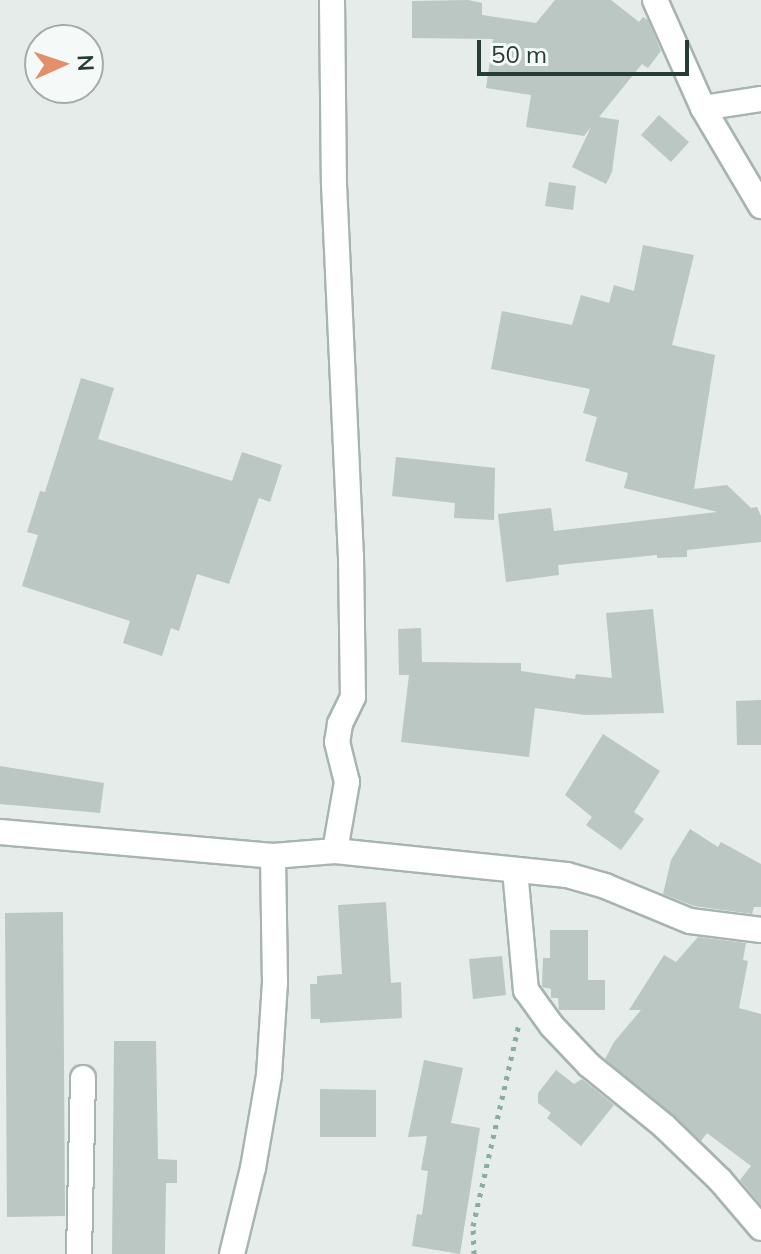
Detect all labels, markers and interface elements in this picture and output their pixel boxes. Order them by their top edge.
north arrow [24,24,104,104]
scale bar [481,24,693,74]
text: 50 m [491,39,547,69]
text: N [72,54,100,72]

